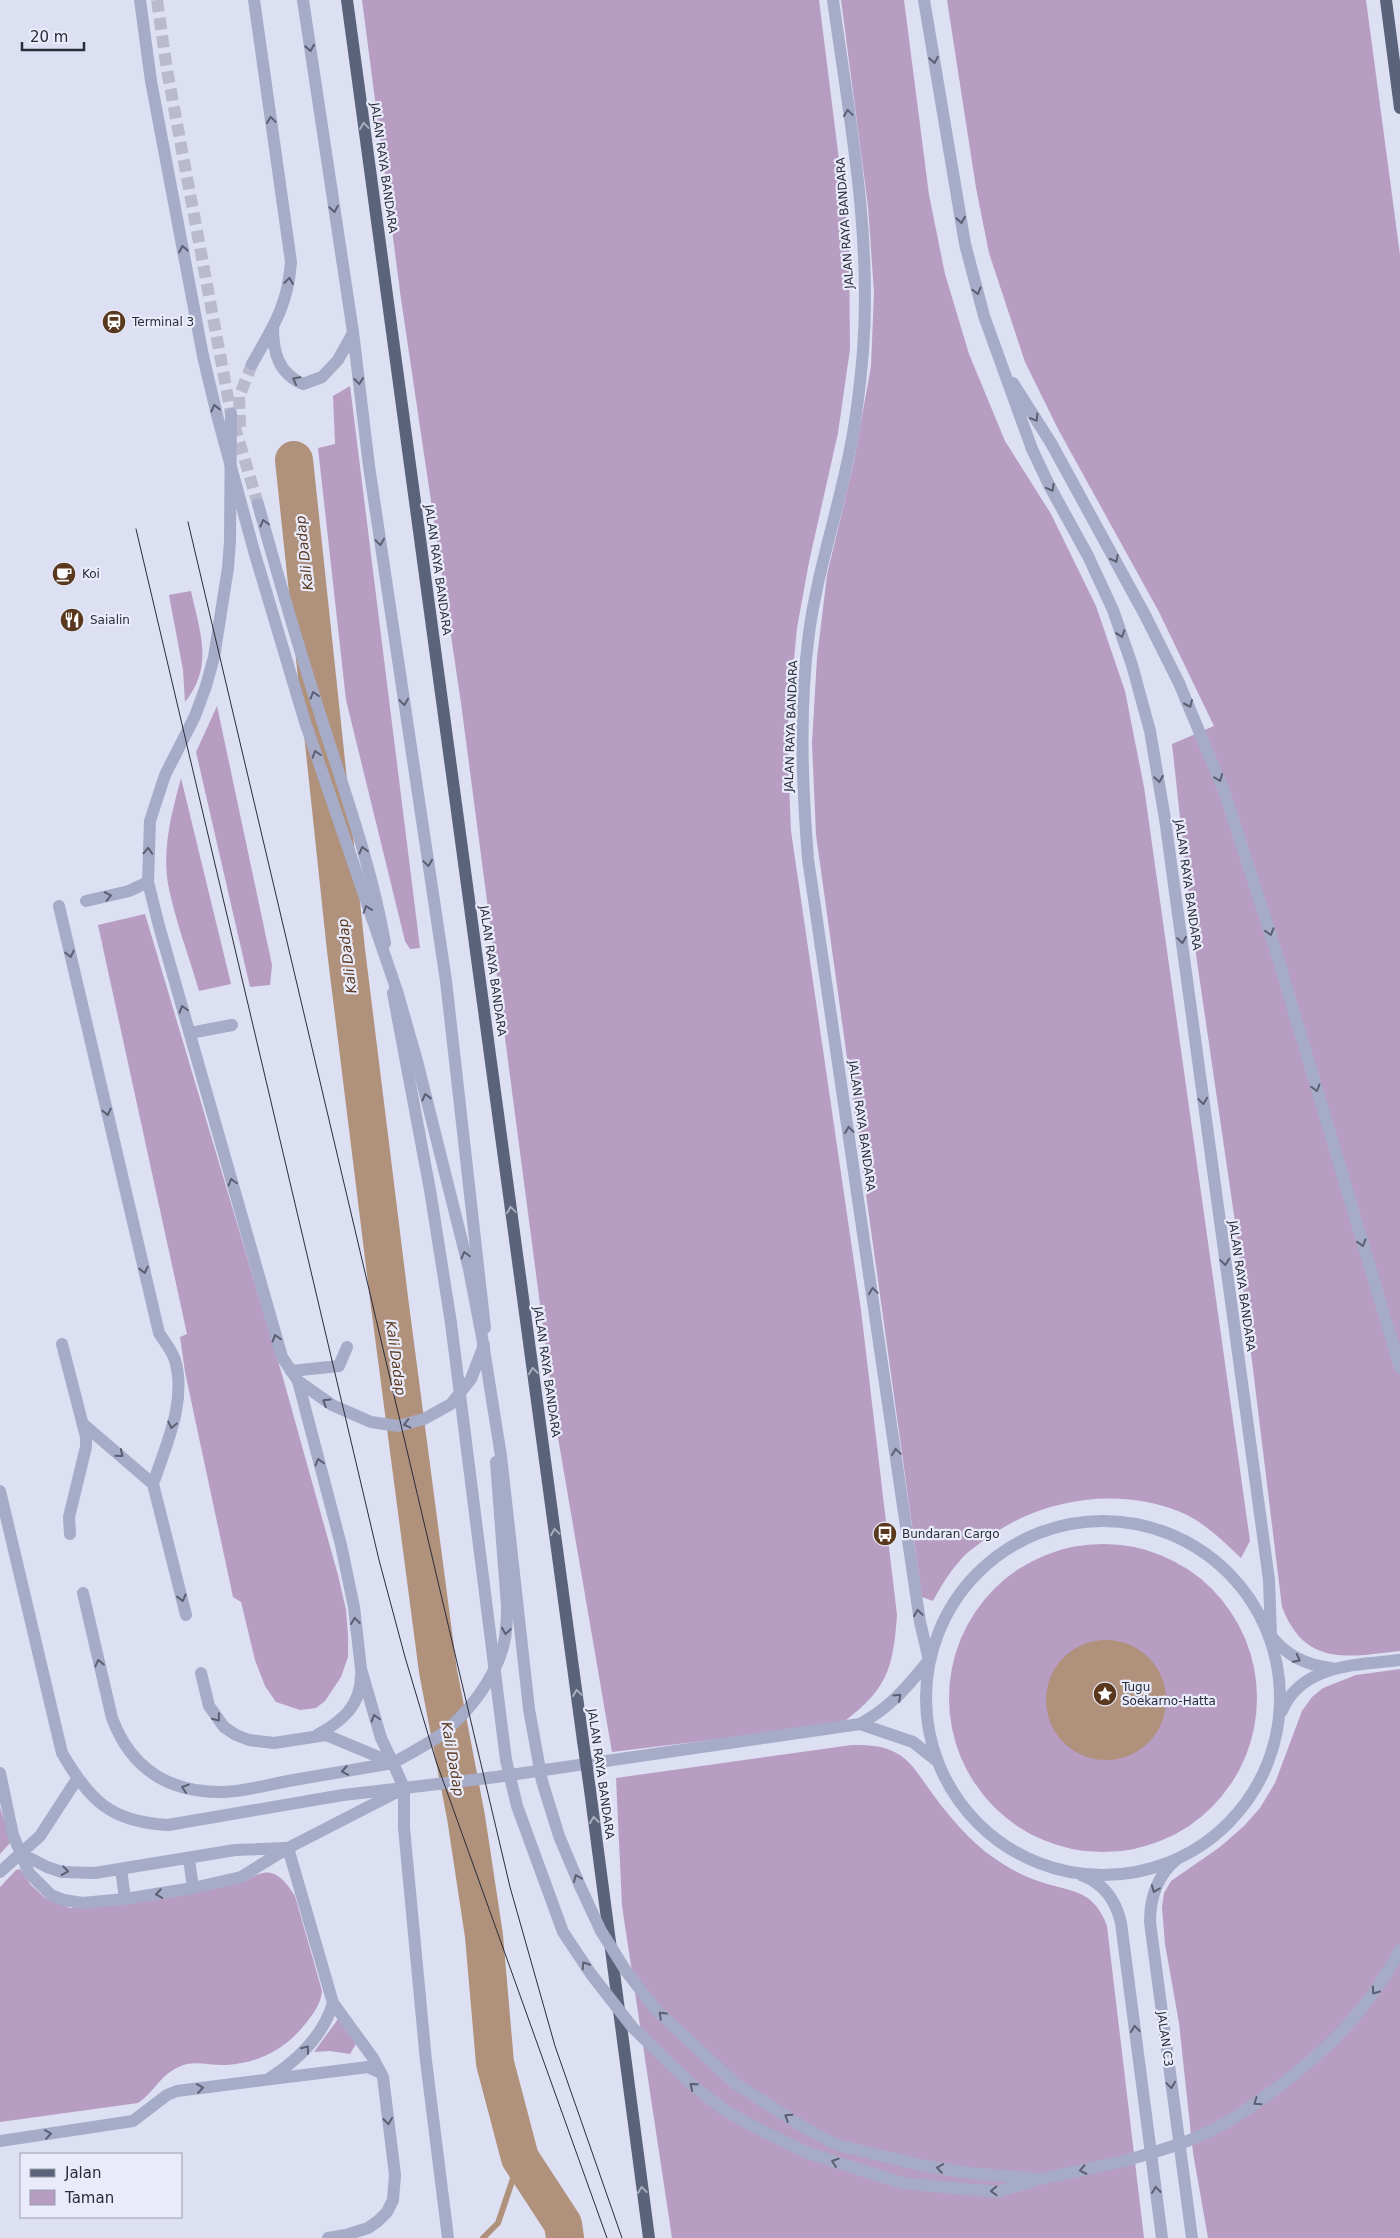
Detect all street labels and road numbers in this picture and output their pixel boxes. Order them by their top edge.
street label: JALAN RAYA BANDARA [368,101,400,235]
street label: JALAN RAYA BANDARA [833,156,857,290]
street label: JALAN RAYA BANDARA [422,503,454,637]
street label: JALAN RAYA BANDARA [782,659,800,793]
street label: JALAN RAYA BANDARA [1172,818,1204,952]
street label: JALAN RAYA BANDARA [477,904,509,1038]
street label: JALAN RAYA BANDARA [846,1059,878,1193]
street label: JALAN RAYA BANDARA [1226,1219,1258,1353]
street label: JALAN RAYA BANDARA [531,1305,563,1439]
street label: JALAN RAYA BANDARA [585,1707,617,1841]
street label: JALAN C3 [1154,2010,1176,2067]

